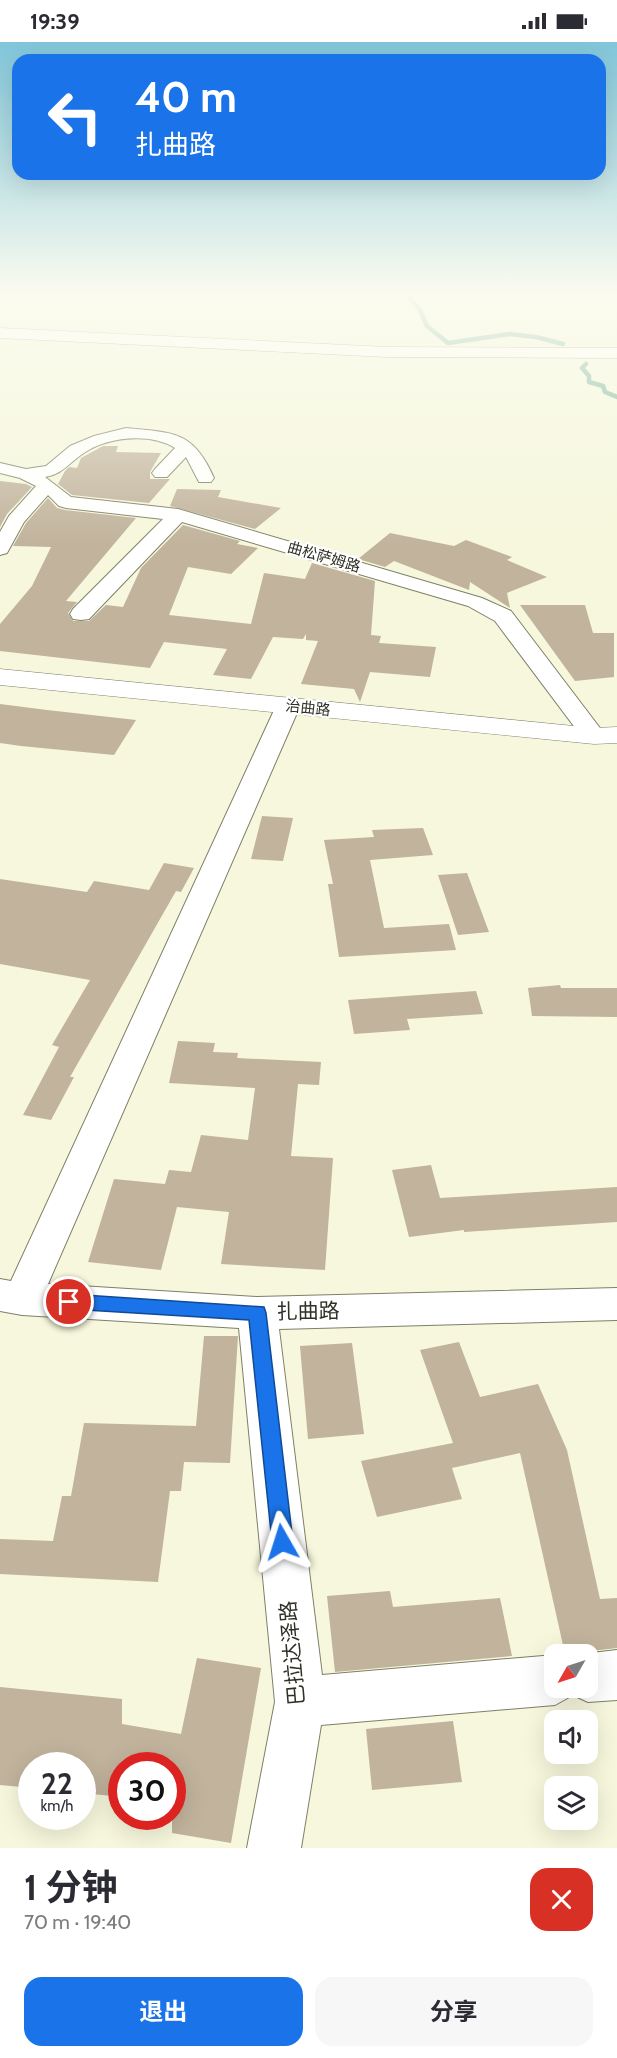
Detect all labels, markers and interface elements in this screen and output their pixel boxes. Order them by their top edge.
text: 19:39 [30,8,80,35]
text: 40 m [135,71,237,123]
icon: left [36,78,114,156]
text: 扎曲路 [135,128,216,161]
street label: 曲松萨姆路 [285,538,363,576]
street label: 治曲路 [285,697,331,719]
pin [43,1276,94,1327]
icon: arrive [52,1285,85,1318]
street label: 扎曲路 [276,1298,340,1324]
position arrow [250,1510,314,1574]
street label: 巴拉达泽路 [275,1600,309,1706]
north arrow [544,1644,598,1698]
map controls [544,1644,598,1830]
button: sound [544,1710,598,1764]
speed limit sign: 30 [108,1752,186,1830]
text: 22 [41,1765,73,1802]
button: layers [544,1776,598,1830]
text: km/h [41,1797,73,1815]
text: 1 分钟 [24,1865,117,1909]
button: close [530,1868,593,1931]
text: 70 m · 19:40 [24,1910,131,1934]
button: 退出 [24,1977,303,2046]
button: 分享 [315,1977,593,2046]

